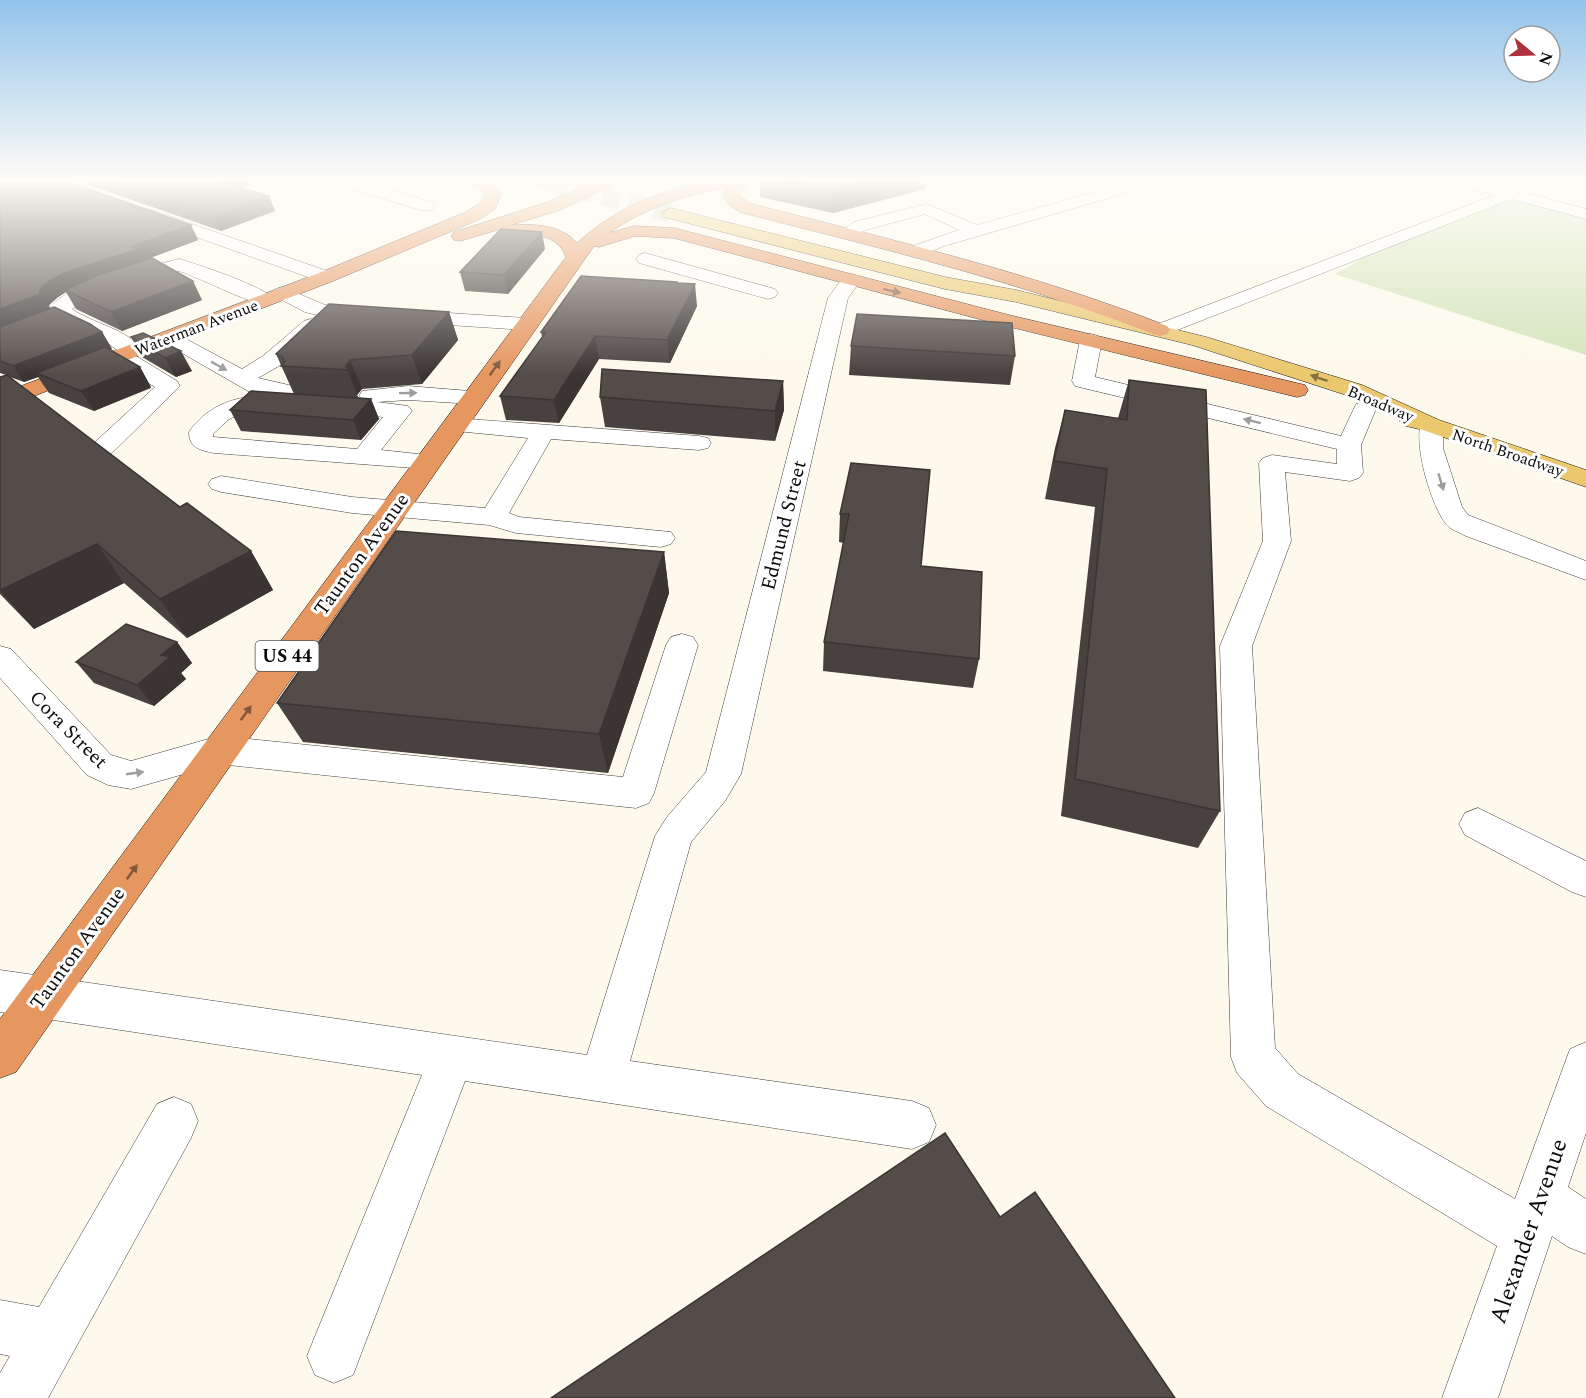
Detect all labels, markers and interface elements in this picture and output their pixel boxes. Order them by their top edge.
north arrow [1502,24,1562,84]
text: N [1532,48,1559,69]
one-way arrow [883,287,902,297]
street label: Waterman Avenue [131,293,262,363]
one-way arrow [489,360,501,376]
one-way arrow [211,361,228,371]
one-way arrow [1310,373,1328,382]
street label: Broadway [1344,379,1419,429]
one-way arrow [399,388,418,398]
one-way arrow [1243,415,1261,425]
street label: North Broadway [1449,423,1568,484]
street label: Edmund Street [753,457,815,593]
one-way arrow [1437,473,1446,491]
street label: Taunton Avenue [307,487,417,622]
road number: US 44 [256,641,318,671]
street label: Cora Street [22,683,115,776]
one-way arrow [240,706,252,722]
one-way arrow [125,769,144,778]
one-way arrow [126,864,138,880]
street label: Taunton Avenue [23,881,133,1016]
street label: Alexander Avenue [1480,1134,1577,1329]

